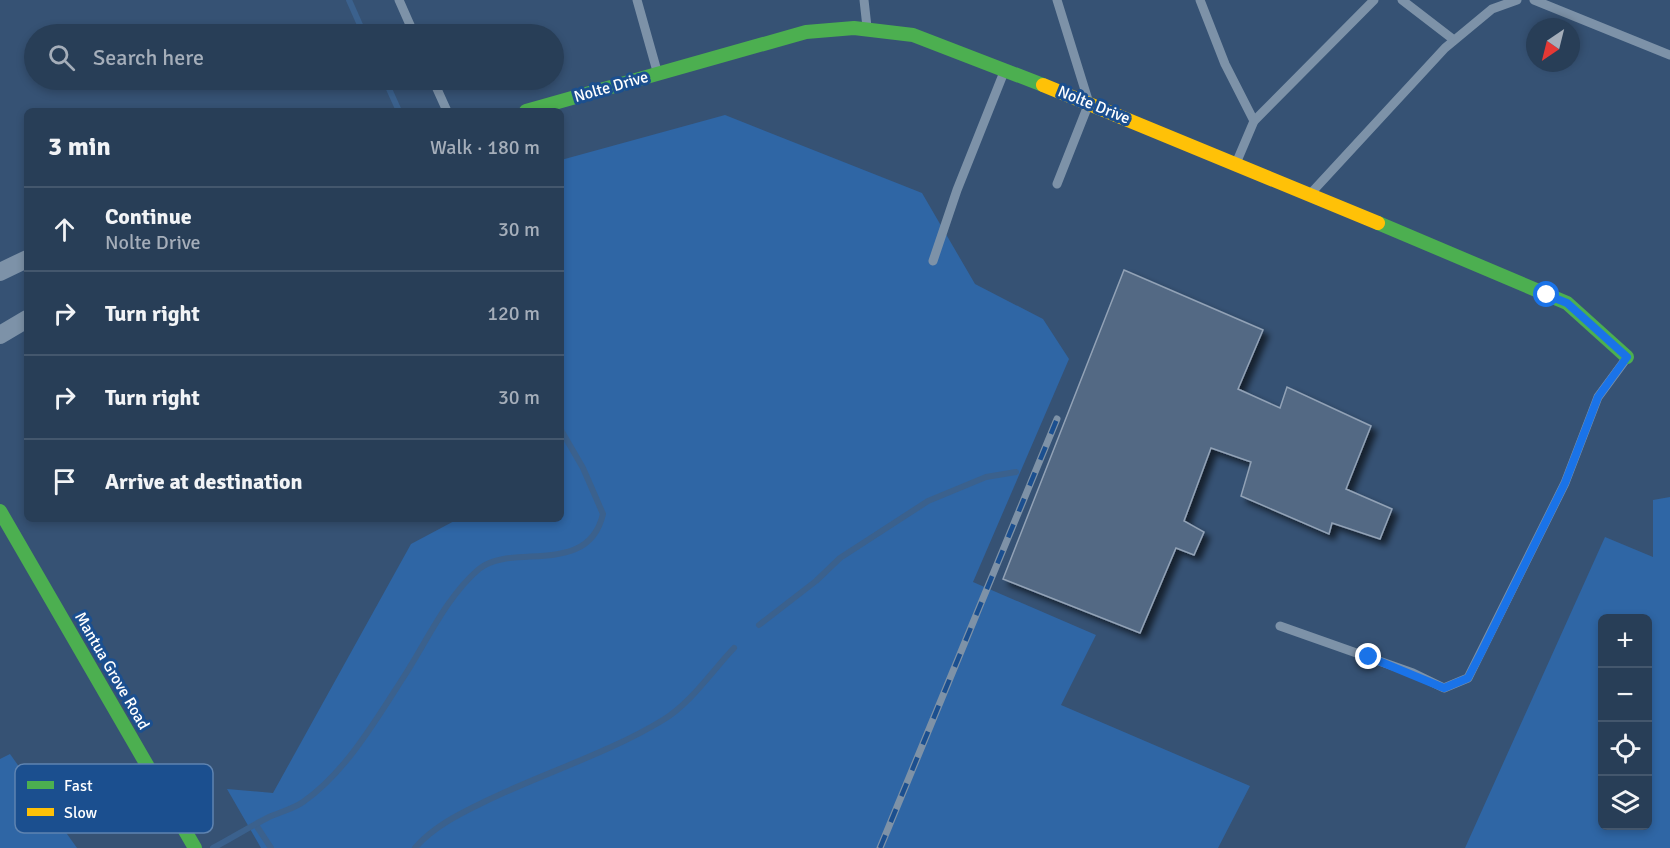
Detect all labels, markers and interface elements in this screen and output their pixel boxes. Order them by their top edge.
north arrow [1526,18,1580,72]
search box [24,24,564,90]
icon: search [45,41,78,74]
text: Search here [93,44,204,71]
street label: Nolte Drive [572,67,650,107]
street label: Nolte Drive [1055,81,1133,129]
text: 3 min [48,131,111,163]
text: Walk · 180 m [430,135,540,160]
text: Continue [105,203,192,230]
icon: ahead [48,213,81,246]
text: 30 m [498,217,540,242]
text: Nolte Drive [105,230,201,255]
route start [1533,281,1559,307]
icon: right [48,297,81,330]
text: Turn right [105,300,200,327]
text: 120 m [487,301,540,326]
icon: right [48,381,81,414]
text: Turn right [105,384,200,411]
text: 30 m [498,385,540,410]
icon: arrive [48,465,81,498]
text: Arrive at destination [105,468,302,495]
street label: Mantua Grove Road [70,609,154,733]
map controls [1598,614,1652,830]
button: + [1598,614,1652,668]
route end [1355,643,1381,669]
button: − [1598,668,1652,722]
button: locate [1598,722,1652,776]
legend [15,764,213,833]
text: Fast [64,776,93,796]
button: layers [1598,776,1652,830]
text: Slow [64,803,98,823]

